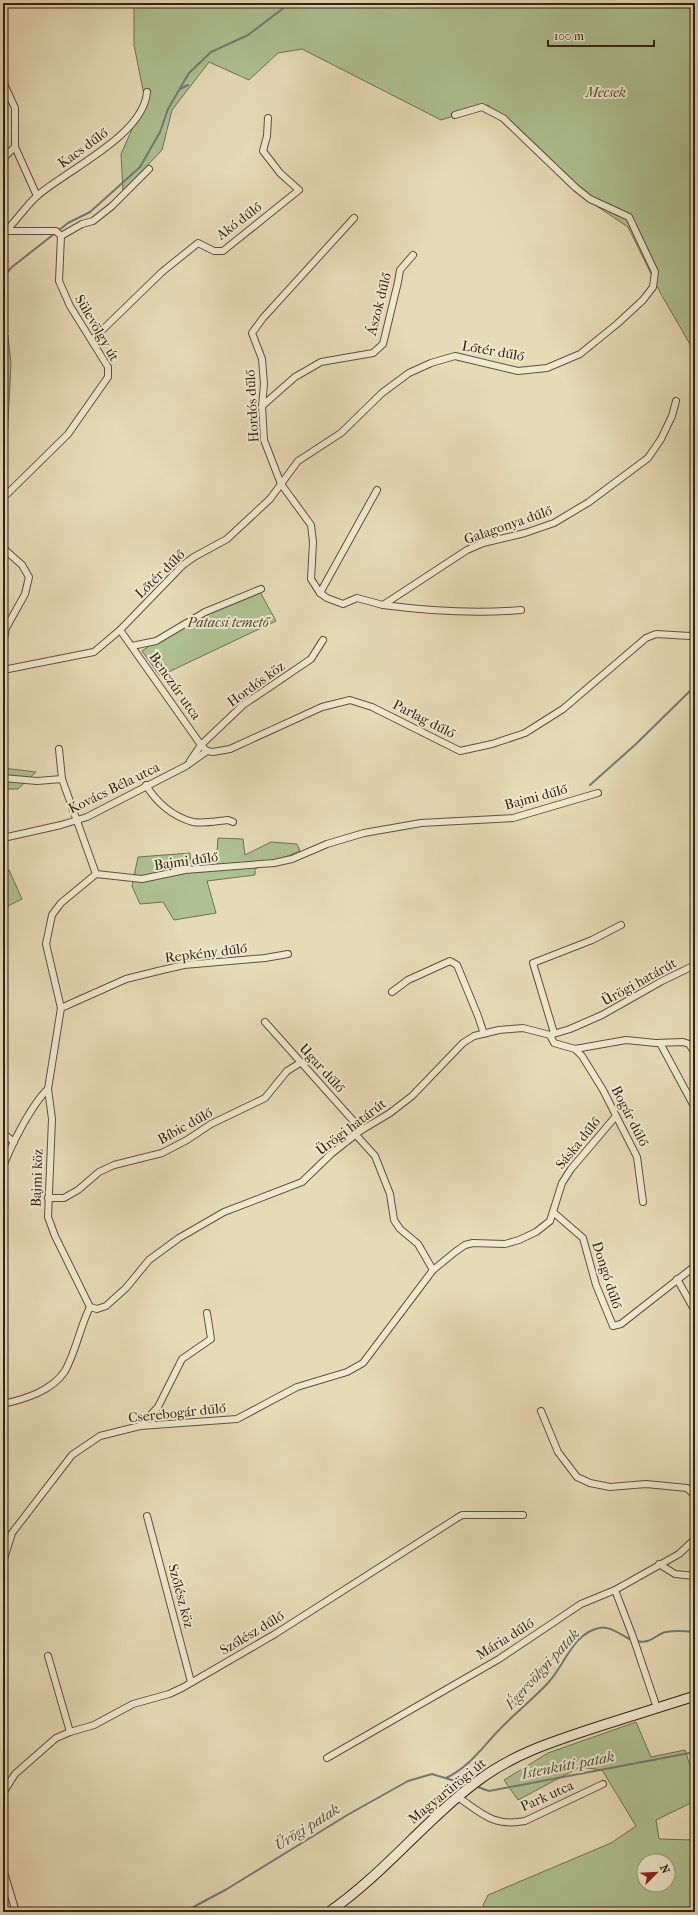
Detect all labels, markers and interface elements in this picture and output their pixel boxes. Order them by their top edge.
scale bar [548,22,654,48]
text: 100 m [554,29,584,43]
park label: Mecsek [585,84,626,101]
street label: Kacs dűlő [55,124,111,172]
street label: Akó dűlő [212,198,265,244]
street label: Ászok dűlő [362,271,395,338]
street label: Sülevölgy út [71,292,123,364]
street label: Lőtér dűlő [461,337,525,365]
street label: Hordós dűlő [242,369,262,443]
street label: Galagonya dűlő [462,502,554,548]
street label: Lőtér dűlő [132,546,188,602]
park label: Patacsi temető [186,614,272,631]
street label: Benczúr utca [145,649,205,724]
street label: Hordós köz [224,657,288,711]
street label: Parlag dűlő [390,696,458,742]
street label: Kovács Béla utca [66,758,163,817]
street label: Bajmi dűlő [503,780,569,814]
street label: Bajmi dűlő [153,848,219,874]
street label: Repkény dűlő [164,940,248,966]
street label: Ürögi határút [598,954,680,1010]
street label: Ugar dűlő [296,1040,348,1096]
street label: Bogár dűlő [608,1083,652,1149]
street label: Ürögi határút [313,1095,389,1159]
street label: Bíbic dűlő [155,1104,215,1148]
street label: Sáska dűlő [552,1114,604,1172]
street label: Bajmi köz [27,1149,47,1207]
street label: Dongó dűlő [588,1239,626,1311]
street label: Cserebogár dűlő [127,1399,227,1427]
street label: Szőlész köz [164,1562,198,1630]
street label: Szőlész dűlő [217,1607,287,1659]
street label: Mária dűlő [473,1615,537,1663]
water label: Égervölgyi-patak [500,1625,583,1714]
water label: Istenkúti-patak [519,1747,616,1783]
street label: Magyarürögi út [405,1754,489,1828]
street label: Park utca [518,1777,577,1815]
water label: Ürögi-patak [271,1800,343,1854]
north arrow [636,1853,676,1893]
text: N [657,1863,673,1876]

